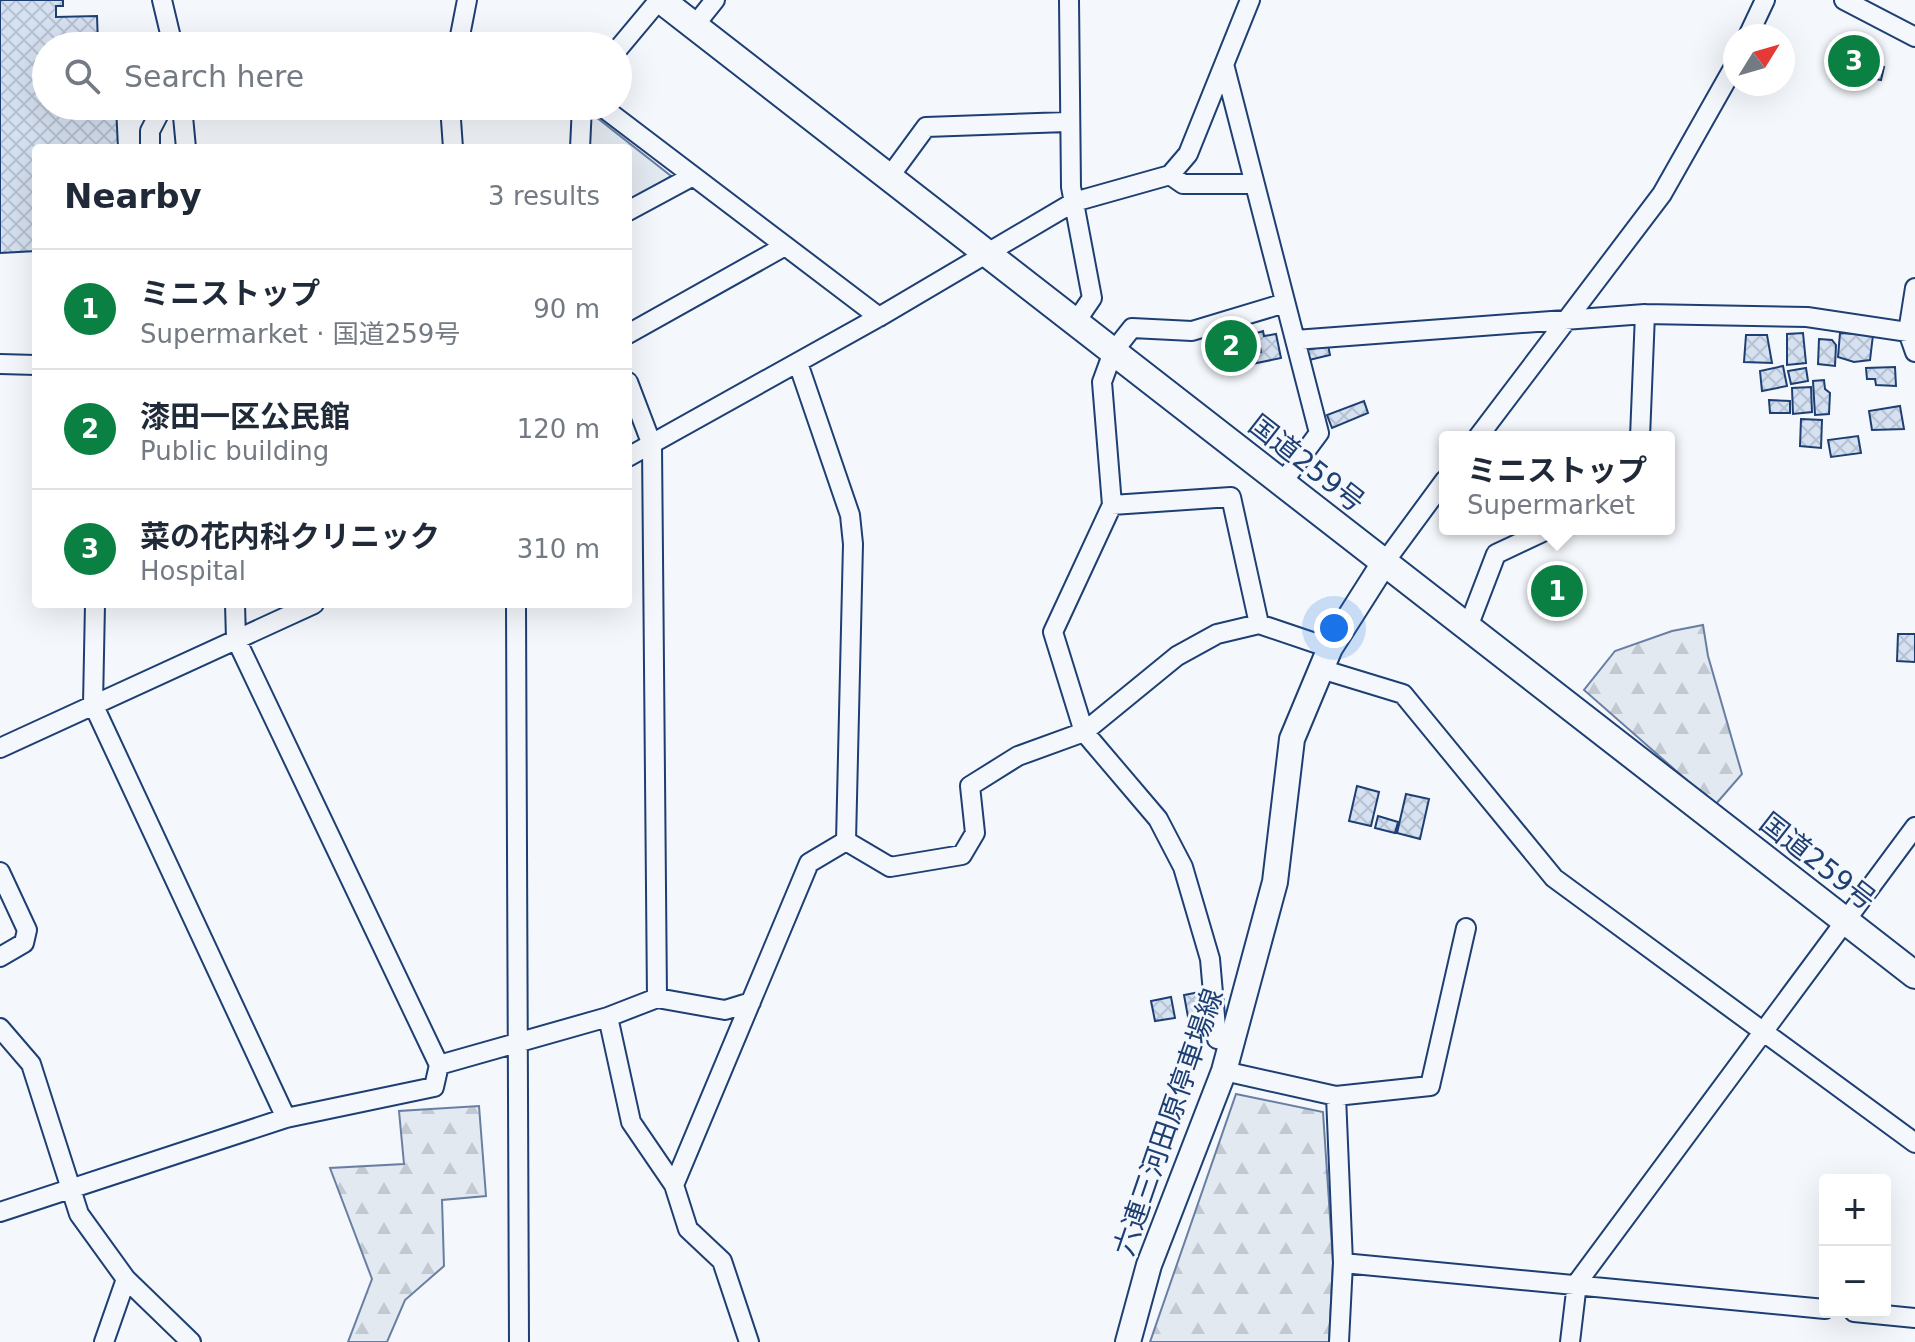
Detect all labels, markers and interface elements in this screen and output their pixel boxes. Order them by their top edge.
north arrow [1723,24,1795,96]
pin: 3 [1828,31,1880,91]
search box [32,32,632,120]
icon: search [60,54,104,98]
text: Search here [124,59,304,94]
text: Nearby [64,176,202,216]
text: 3 results [488,181,600,211]
text: ミニストップ [140,276,320,311]
text: 1 [81,294,99,324]
text: 90 m [533,294,600,324]
pin: 2 [1205,316,1257,376]
text: Supermarket · 国道259号 [140,319,460,349]
text: 漆田一区公民館 [140,399,350,434]
street label: 国道259号 [1242,408,1371,519]
text: 2 [81,414,99,444]
text: 120 m [517,414,600,444]
popup [1439,431,1675,535]
text: Public building [140,436,329,466]
text: ミニストップ [1467,453,1647,488]
text: Supermarket [1467,490,1635,520]
text: 菜の花内科クリニック [140,519,440,554]
text: 3 [81,534,99,564]
text: 310 m [517,534,600,564]
text: Hospital [140,556,246,586]
pin: 1 [1531,561,1583,621]
your location [1314,608,1354,648]
street label: 国道259号 [1753,806,1882,917]
street label: 六連三河田原停車場線 [1107,984,1230,1260]
map controls [1819,1174,1891,1318]
button: + [1819,1174,1891,1246]
button: − [1819,1246,1891,1318]

